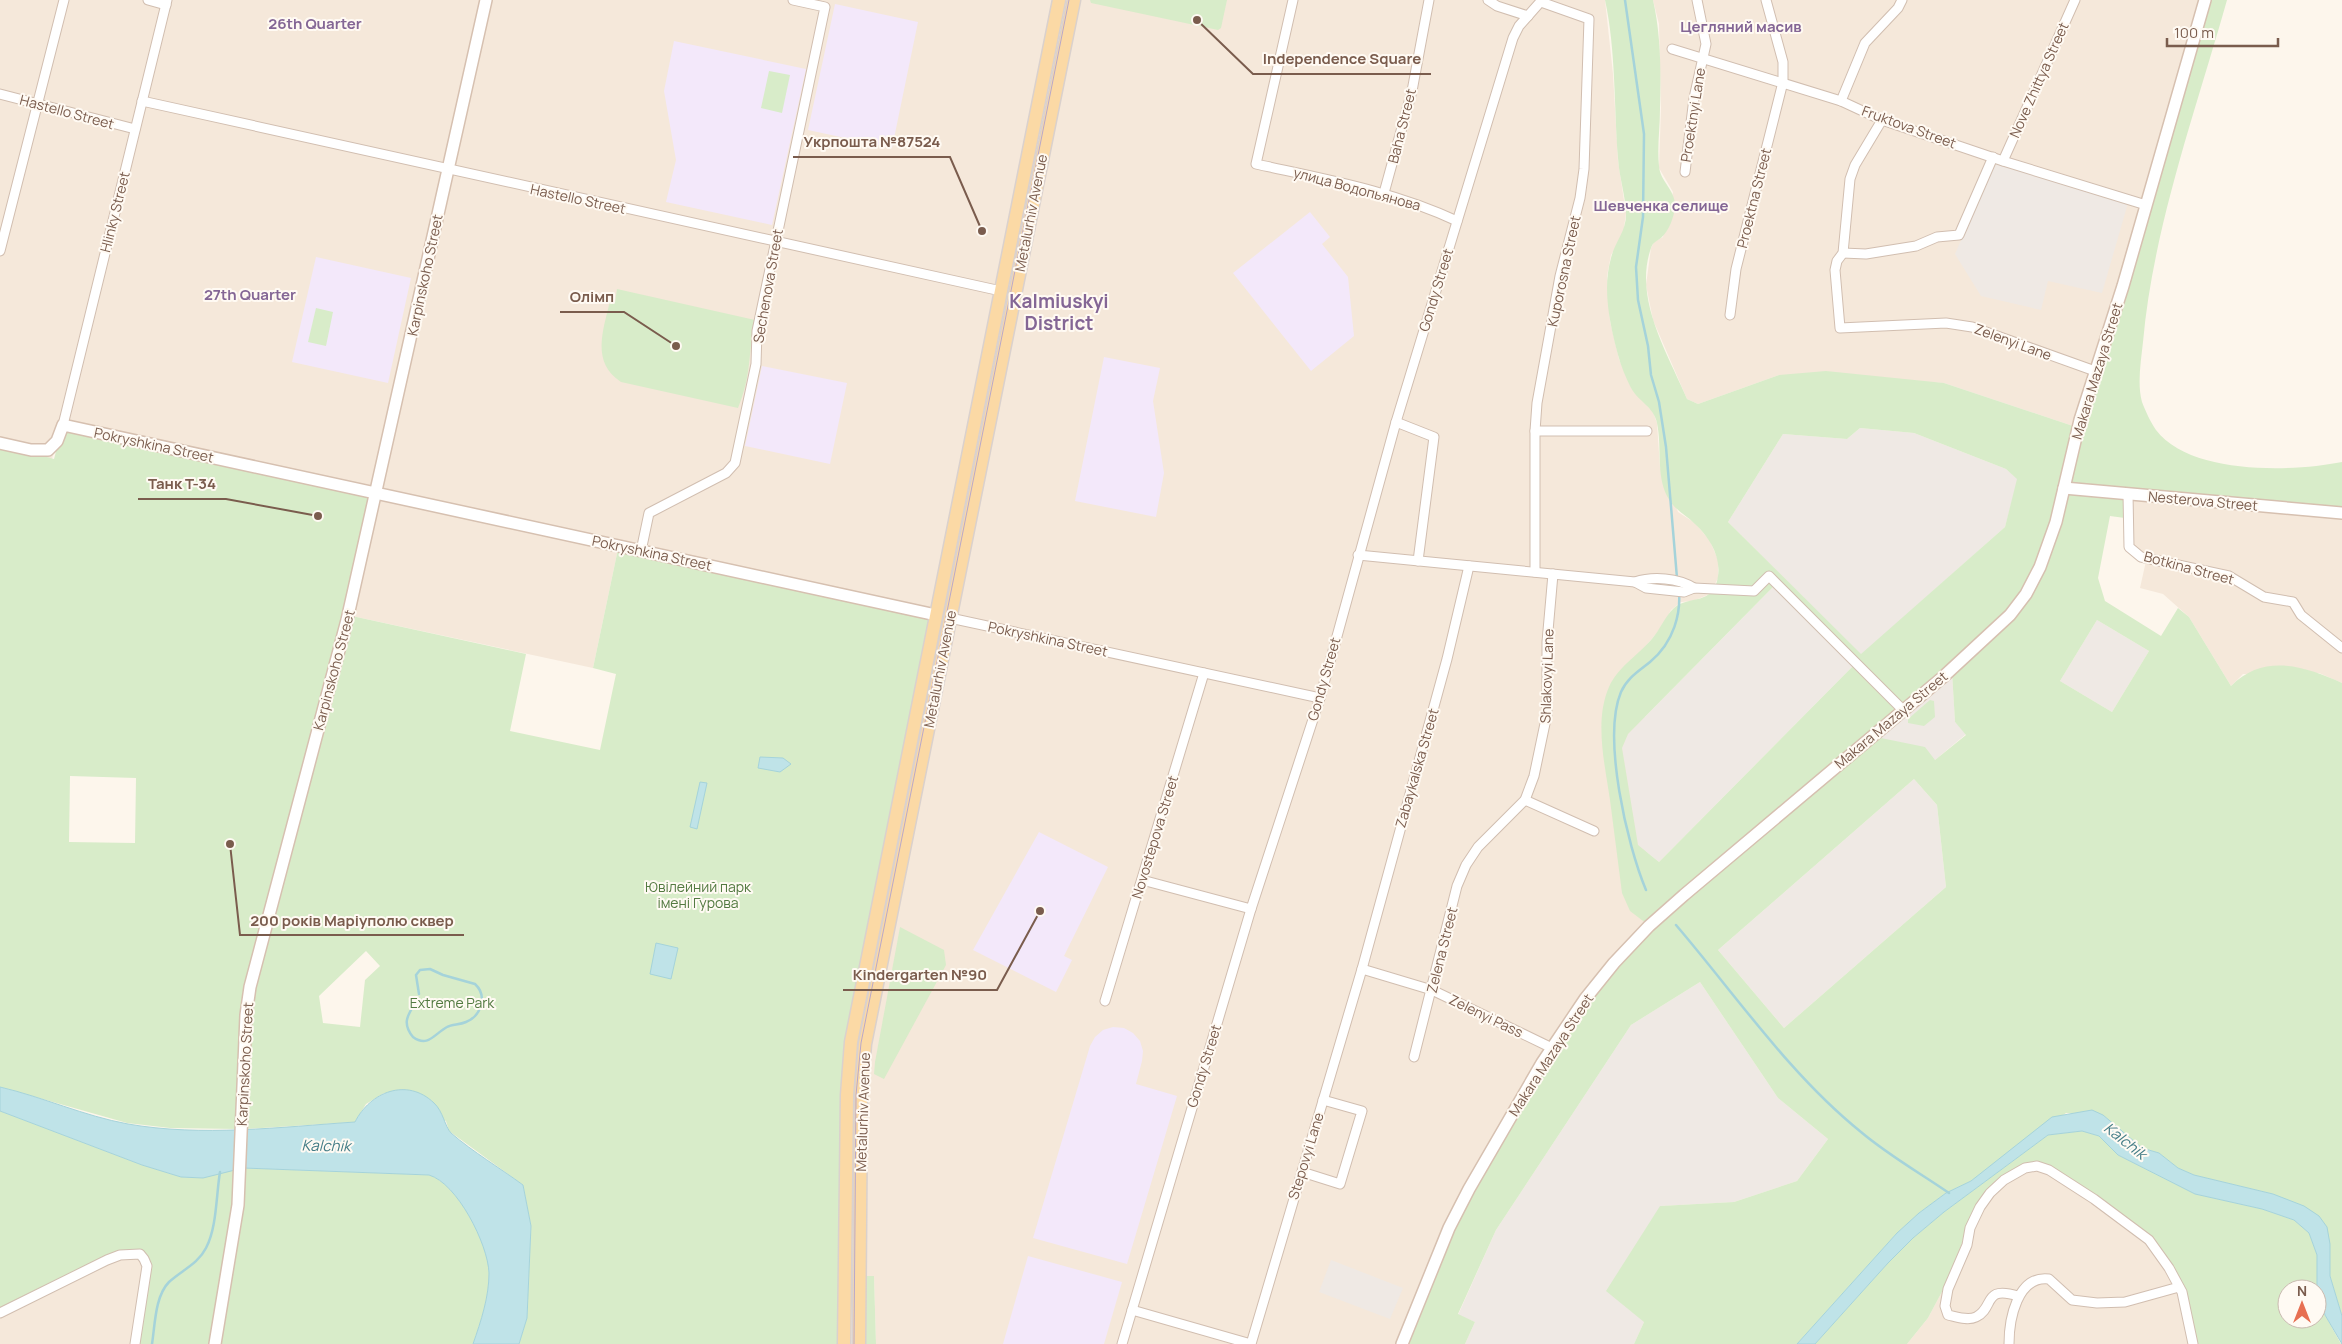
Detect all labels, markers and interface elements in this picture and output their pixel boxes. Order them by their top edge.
district label: 26th Quarter [268,13,362,34]
scale bar [2167,15,2278,47]
district label: Цегляний масив [1680,16,1802,37]
street label: Nove Zhittya Street [2004,19,2073,141]
text: 100 m [2174,22,2214,43]
callout: Independence Square [1253,44,1431,74]
text: Independence Square [1263,48,1421,69]
street label: Proektnyi Lane [1676,66,1709,163]
street label: Baha Street [1383,86,1420,165]
street label: Hastello Street [18,90,117,133]
street label: Fruktova Street [1859,101,1959,153]
callout: Укрпошта №87524 [793,127,950,157]
text: Укрпошта №87524 [804,131,940,152]
street label: Proektna Street [1732,146,1775,250]
street label: Metalurhiv Avenue [1010,152,1051,273]
street label: улица Водопьянова [1291,162,1423,215]
street label: Hlinky Street [95,169,134,254]
street label: Hastello Street [529,179,628,218]
district label: Шевченка селище [1594,195,1728,216]
street label: Karpinskoho Street [402,212,447,338]
street label: Kuporosna Street [1542,213,1585,328]
street label: Sechenova Street [748,227,787,344]
street label: Gondy Street [1414,246,1457,334]
callout: Олімп [560,282,624,312]
district label: 27th Quarter [204,284,296,305]
text: Олімп [570,286,614,307]
district label: Kalmiuskyi District [1009,288,1109,336]
street label: Makara Mazaya Street [2067,300,2127,442]
street label: Zelenyi Lane [1972,319,2054,364]
street label: Pokryshkina Street [93,423,216,467]
callout: Танк Т-34 [138,469,226,499]
text: Танк Т-34 [148,473,216,494]
street label: Nesterova Street [2147,486,2259,515]
street label: Pokryshkina Street [591,531,714,575]
street label: Botkina Street [2142,546,2237,589]
street label: Karpinskoho Street [308,607,359,732]
street label: Metalurhiv Avenue [919,608,960,729]
street label: Pokryshkina Street [987,617,1110,661]
street label: Shlakovyi Lane [1535,628,1558,724]
street label: Gondy Street [1303,635,1345,723]
street label: Makara Mazaya Street [1830,666,1952,773]
street label: Zabaykalska Street [1390,706,1443,830]
street label: Novostepova Street [1127,773,1182,901]
park label: Ювілейний парк імені Гурова [645,877,752,912]
street label: Zelena Street [1422,904,1461,995]
callout: 200 років Маріуполю сквер [240,905,464,935]
text: 200 років Маріуполю сквер [250,910,454,931]
callout: Kindergarten №90 [843,960,997,990]
text: Kindergarten №90 [853,964,987,985]
street label: Zelenyi Pass [1446,989,1526,1042]
street label: Makara Mazaya Street [1504,990,1598,1120]
park label: Extreme Park [410,993,495,1012]
street label: Karpinskoho Street [232,1001,257,1126]
street label: Gondy Street [1182,1022,1225,1110]
street label: Metalurhiv Avenue [851,1052,874,1172]
street label: Stepovyi Lane [1283,1110,1328,1202]
water label: Kalchik [2100,1117,2153,1166]
water label: Kalchik [301,1135,353,1156]
north arrow [2277,1279,2327,1329]
text: N [2297,1281,2307,1300]

